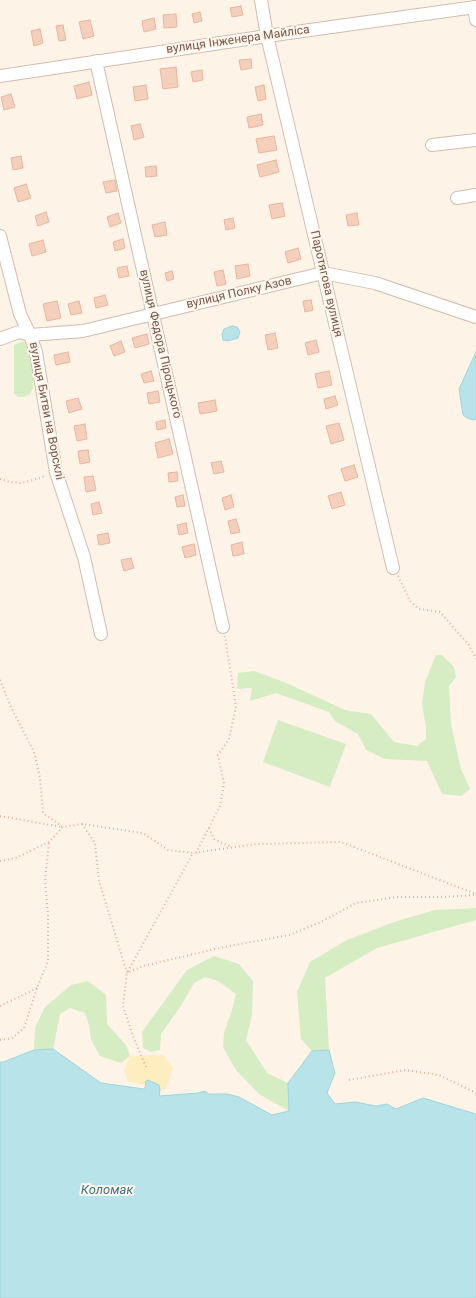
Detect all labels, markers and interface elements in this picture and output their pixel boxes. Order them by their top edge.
street label: вулиця Інженера Майліса [165,23,311,57]
street label: Паротягова вулиця [307,229,345,339]
street label: вулиця Федора Піроцького [136,268,184,420]
street label: вулиця Полку Азов [185,274,293,312]
street label: вулиця Битви на Ворсклі [26,341,66,481]
water label: Коломак [81,1183,133,1199]

